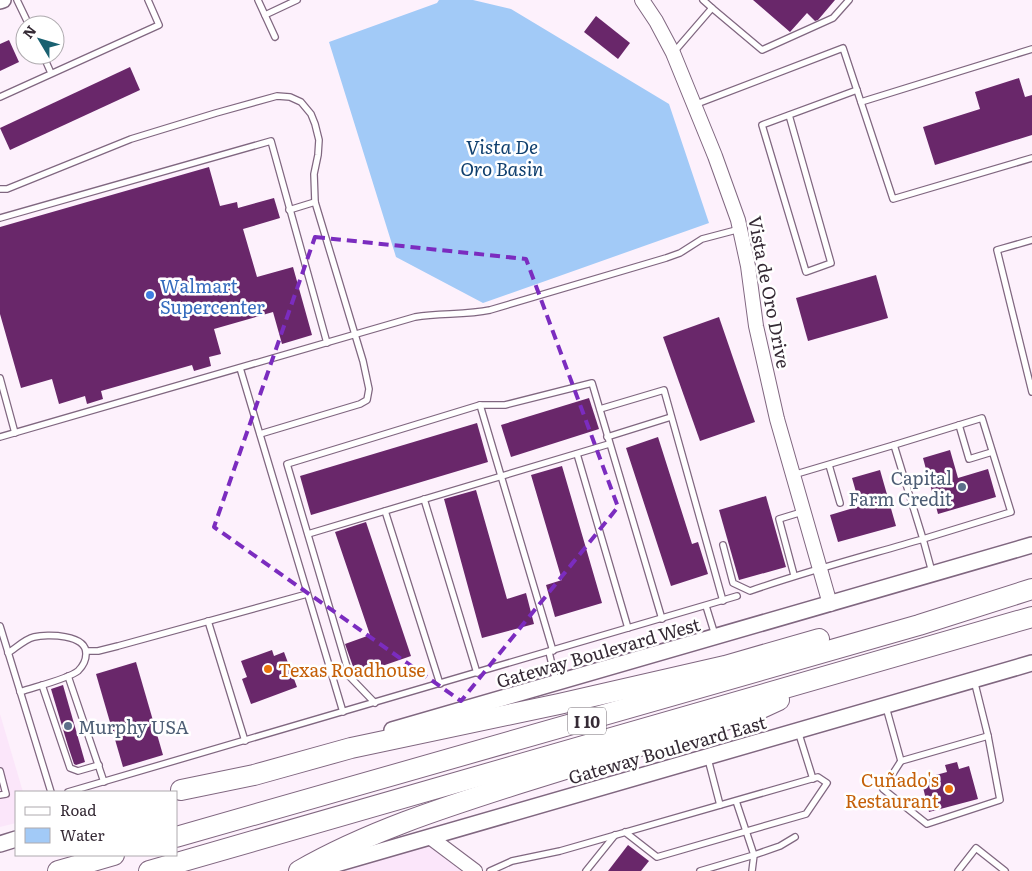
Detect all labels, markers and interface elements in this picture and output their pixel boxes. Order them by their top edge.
north arrow [15,15,65,65]
text: N [17,20,41,42]
water label: Vista De Oro Basin [460,132,544,182]
street label: Vista de Oro Drive [742,214,798,370]
place label: Walmart Supercenter [160,272,265,320]
marker: Walmart Supercenter [144,289,156,301]
place label: Capital Farm Credit [849,464,953,512]
marker: Capital Farm Credit [956,481,968,493]
street label: Gateway Boulevard West [493,610,704,694]
place label: Texas Roadhouse [278,656,426,683]
marker: Texas Roadhouse [262,663,274,675]
street label: Gateway Boulevard East [565,708,770,790]
road number: I 10 [568,708,606,734]
place label: Murphy USA [78,713,189,740]
marker: Murphy USA [62,720,74,732]
place label: Cuñado's Restaurant [845,766,940,814]
marker: Cuñado's Restaurant [943,783,955,795]
legend [15,791,178,856]
text: Road [60,798,96,821]
text: Water [60,823,105,846]

